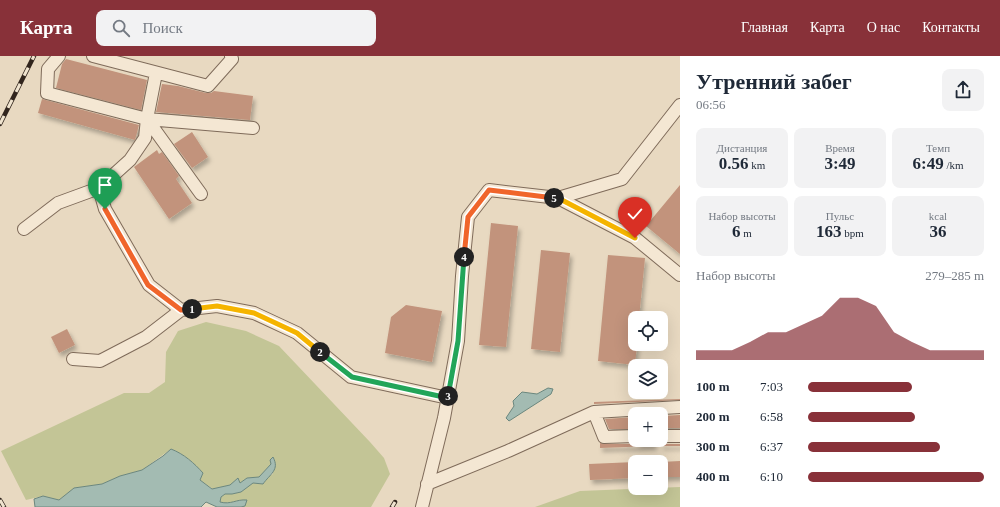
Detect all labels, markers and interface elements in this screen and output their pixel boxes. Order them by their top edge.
search box [96,10,376,46]
text: Карта [20,17,72,38]
icon: search [110,17,132,39]
text: Поиск [142,20,183,36]
text: Главная [741,20,788,35]
text: Карта [810,20,845,35]
text: О нас [867,20,900,35]
text: Контакты [922,20,980,35]
text: Утренний забег [696,69,852,94]
button: share [942,69,984,111]
text: 06:56 [696,97,726,112]
text: Дистанция [717,142,767,154]
text: Время [825,142,855,154]
text: Темп [926,142,950,154]
text: 0.56 [719,154,748,173]
text: 3:49 [824,154,856,173]
text: 6:49 [912,154,944,173]
text: km [748,159,765,171]
text: /km [944,159,964,171]
pin [88,168,122,209]
icon: arrive [94,174,116,196]
pin: 5 [544,188,564,208]
text: 5 [551,192,557,204]
pin [618,197,652,238]
icon: check [624,203,646,225]
text: Набор высоты [708,210,776,222]
text: Пульс [826,210,854,222]
text: kcal [929,210,947,222]
text: 6 [732,222,741,241]
text: 163 [816,222,842,241]
text: 36 [930,222,947,241]
text: m [741,227,752,239]
text: bpm [842,227,864,239]
pin: 4 [454,247,474,267]
text: 4 [461,251,467,263]
text: Набор высоты [696,268,775,283]
text: 279–285 m [925,268,984,283]
pin: 1 [182,299,202,319]
text: 1 [189,303,195,315]
map controls [628,311,668,495]
button: locate [628,311,668,351]
pin: 2 [310,342,330,362]
text: 2 [317,346,323,358]
button: layers [628,359,668,399]
text: 100 m [696,379,730,394]
text: 7:03 [760,379,783,394]
pin: 3 [438,386,458,406]
text: 3 [445,390,451,402]
button: + [628,407,668,447]
text: 200 m [696,409,730,424]
text: 6:58 [760,409,783,424]
text: 300 m [696,439,730,454]
text: 6:37 [760,439,783,454]
button: − [628,455,668,495]
text: 400 m [696,469,730,484]
text: 6:10 [760,469,783,484]

